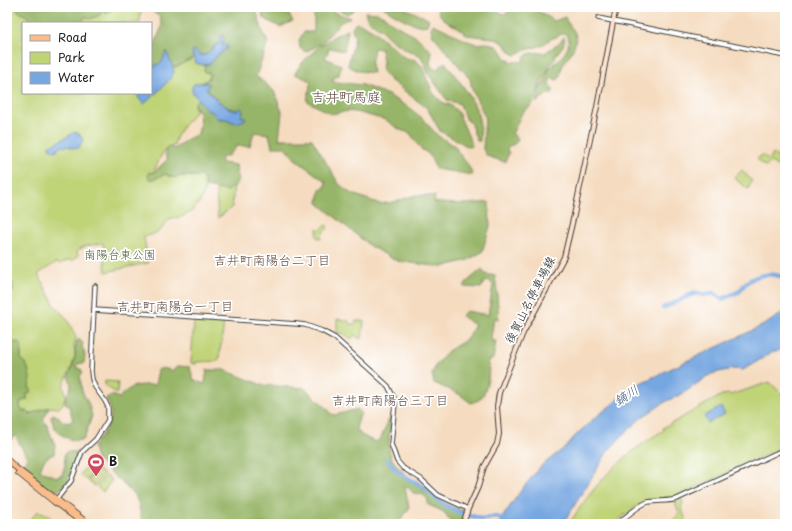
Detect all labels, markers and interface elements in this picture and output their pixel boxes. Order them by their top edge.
legend [22,22,152,94]
text: Road [58,28,87,46]
text: Park [58,48,85,66]
text: Water [58,68,95,86]
district label: 吉井町馬庭 [311,86,381,107]
park label: 南陽台東公園 [84,245,156,263]
district label: 吉井町南陽台二丁目 [213,250,331,269]
street label: 後賀山名停車場線 [499,253,559,346]
district label: 吉井町南陽台一丁目 [116,296,234,315]
water label: 鏑川 [610,380,642,410]
district label: 吉井町南陽台三丁目 [331,390,449,409]
sports icon: B [86,452,106,477]
place label: B [109,452,117,470]

